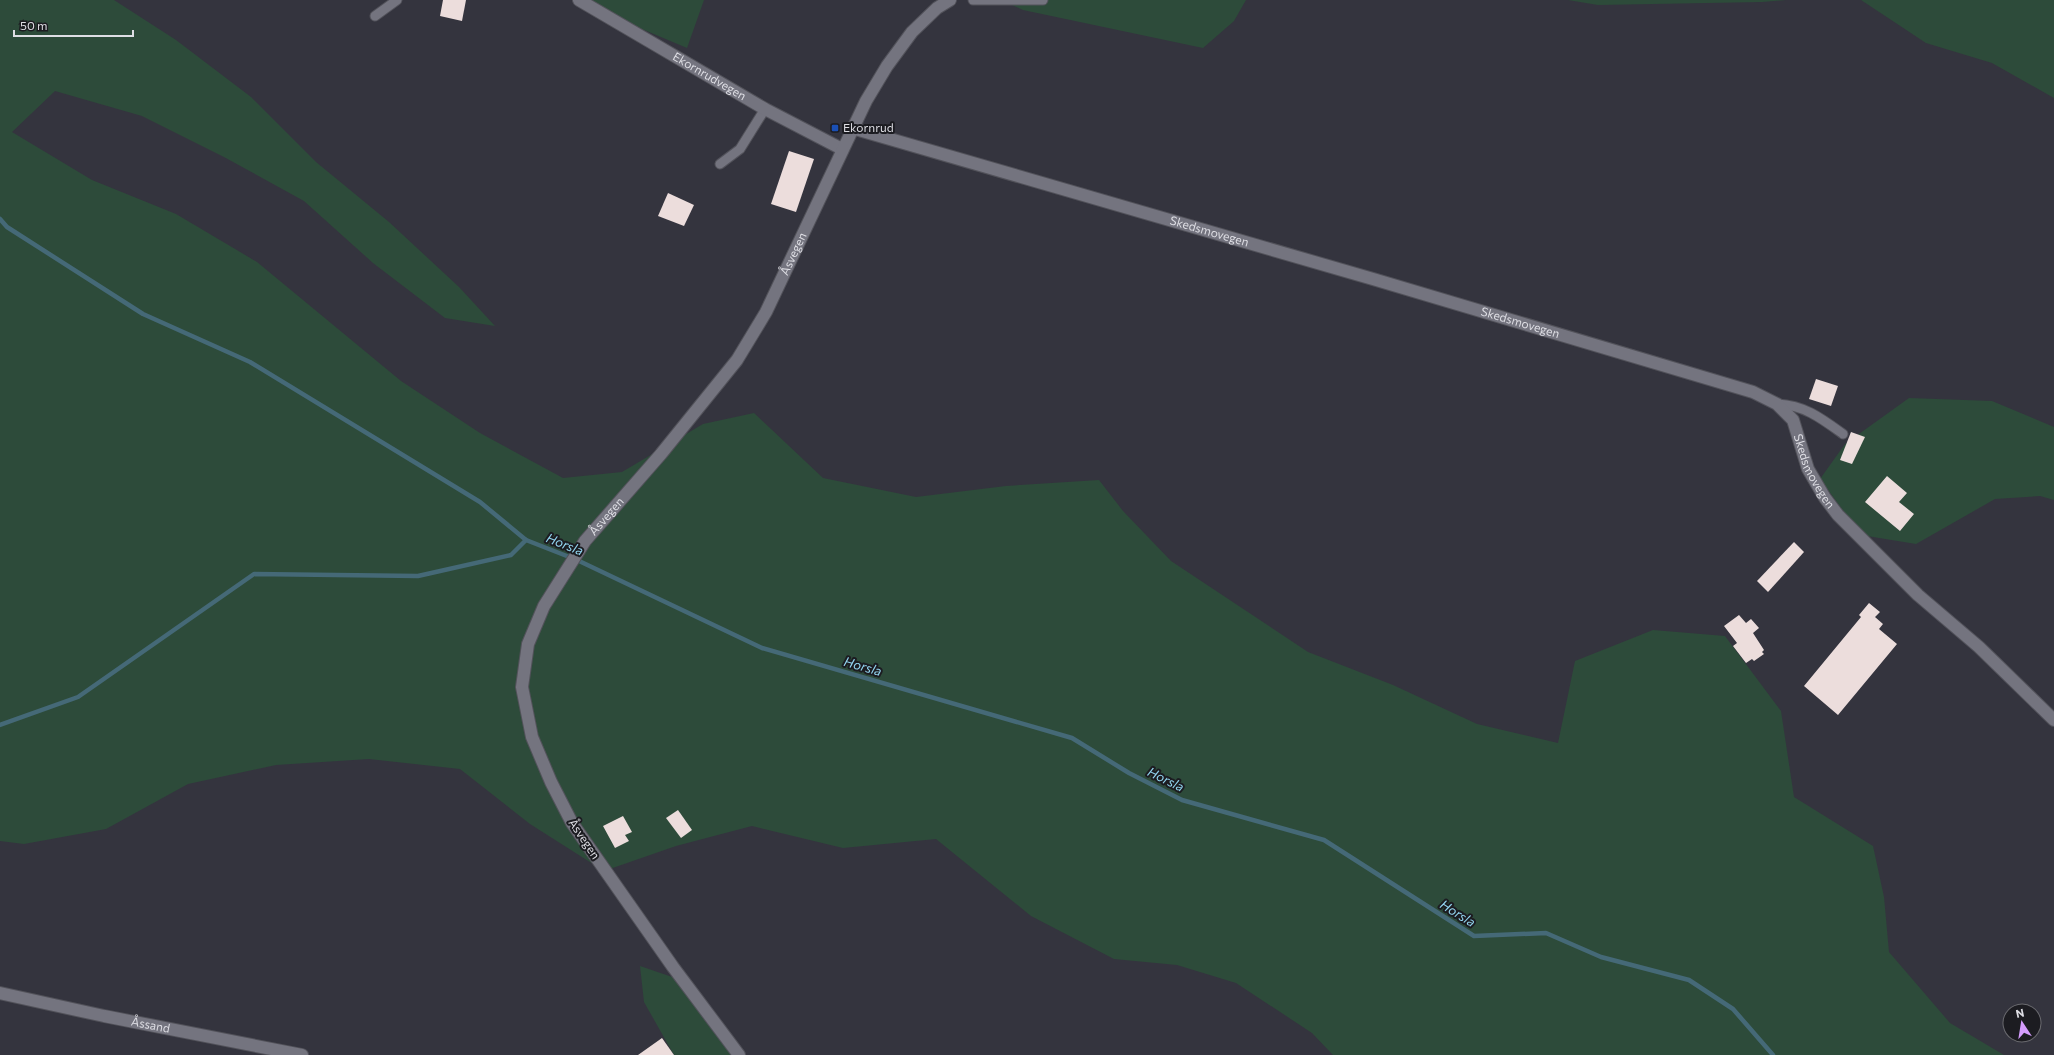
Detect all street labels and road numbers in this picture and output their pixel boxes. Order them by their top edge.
street label: Ekornrudvegen [671,49,749,102]
street label: Skedsmovegen [1169,213,1251,249]
street label: Åsvegen [777,230,809,277]
street label: Skedsmovegen [1479,303,1561,340]
street label: Skedsmovegen [1792,432,1838,511]
street label: Åsvegen [586,494,626,537]
street label: Åsvegen [566,816,603,861]
street label: Åssand [130,1014,171,1035]

